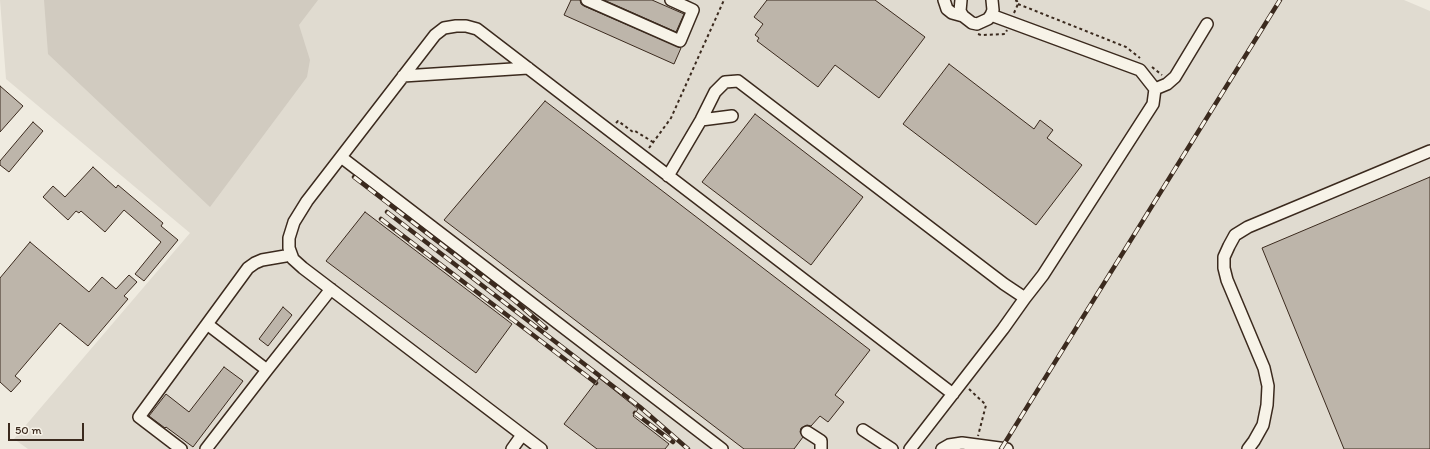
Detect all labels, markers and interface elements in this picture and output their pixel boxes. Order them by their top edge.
scale bar [10,415,86,441]
text: 50 m [15,423,41,437]

